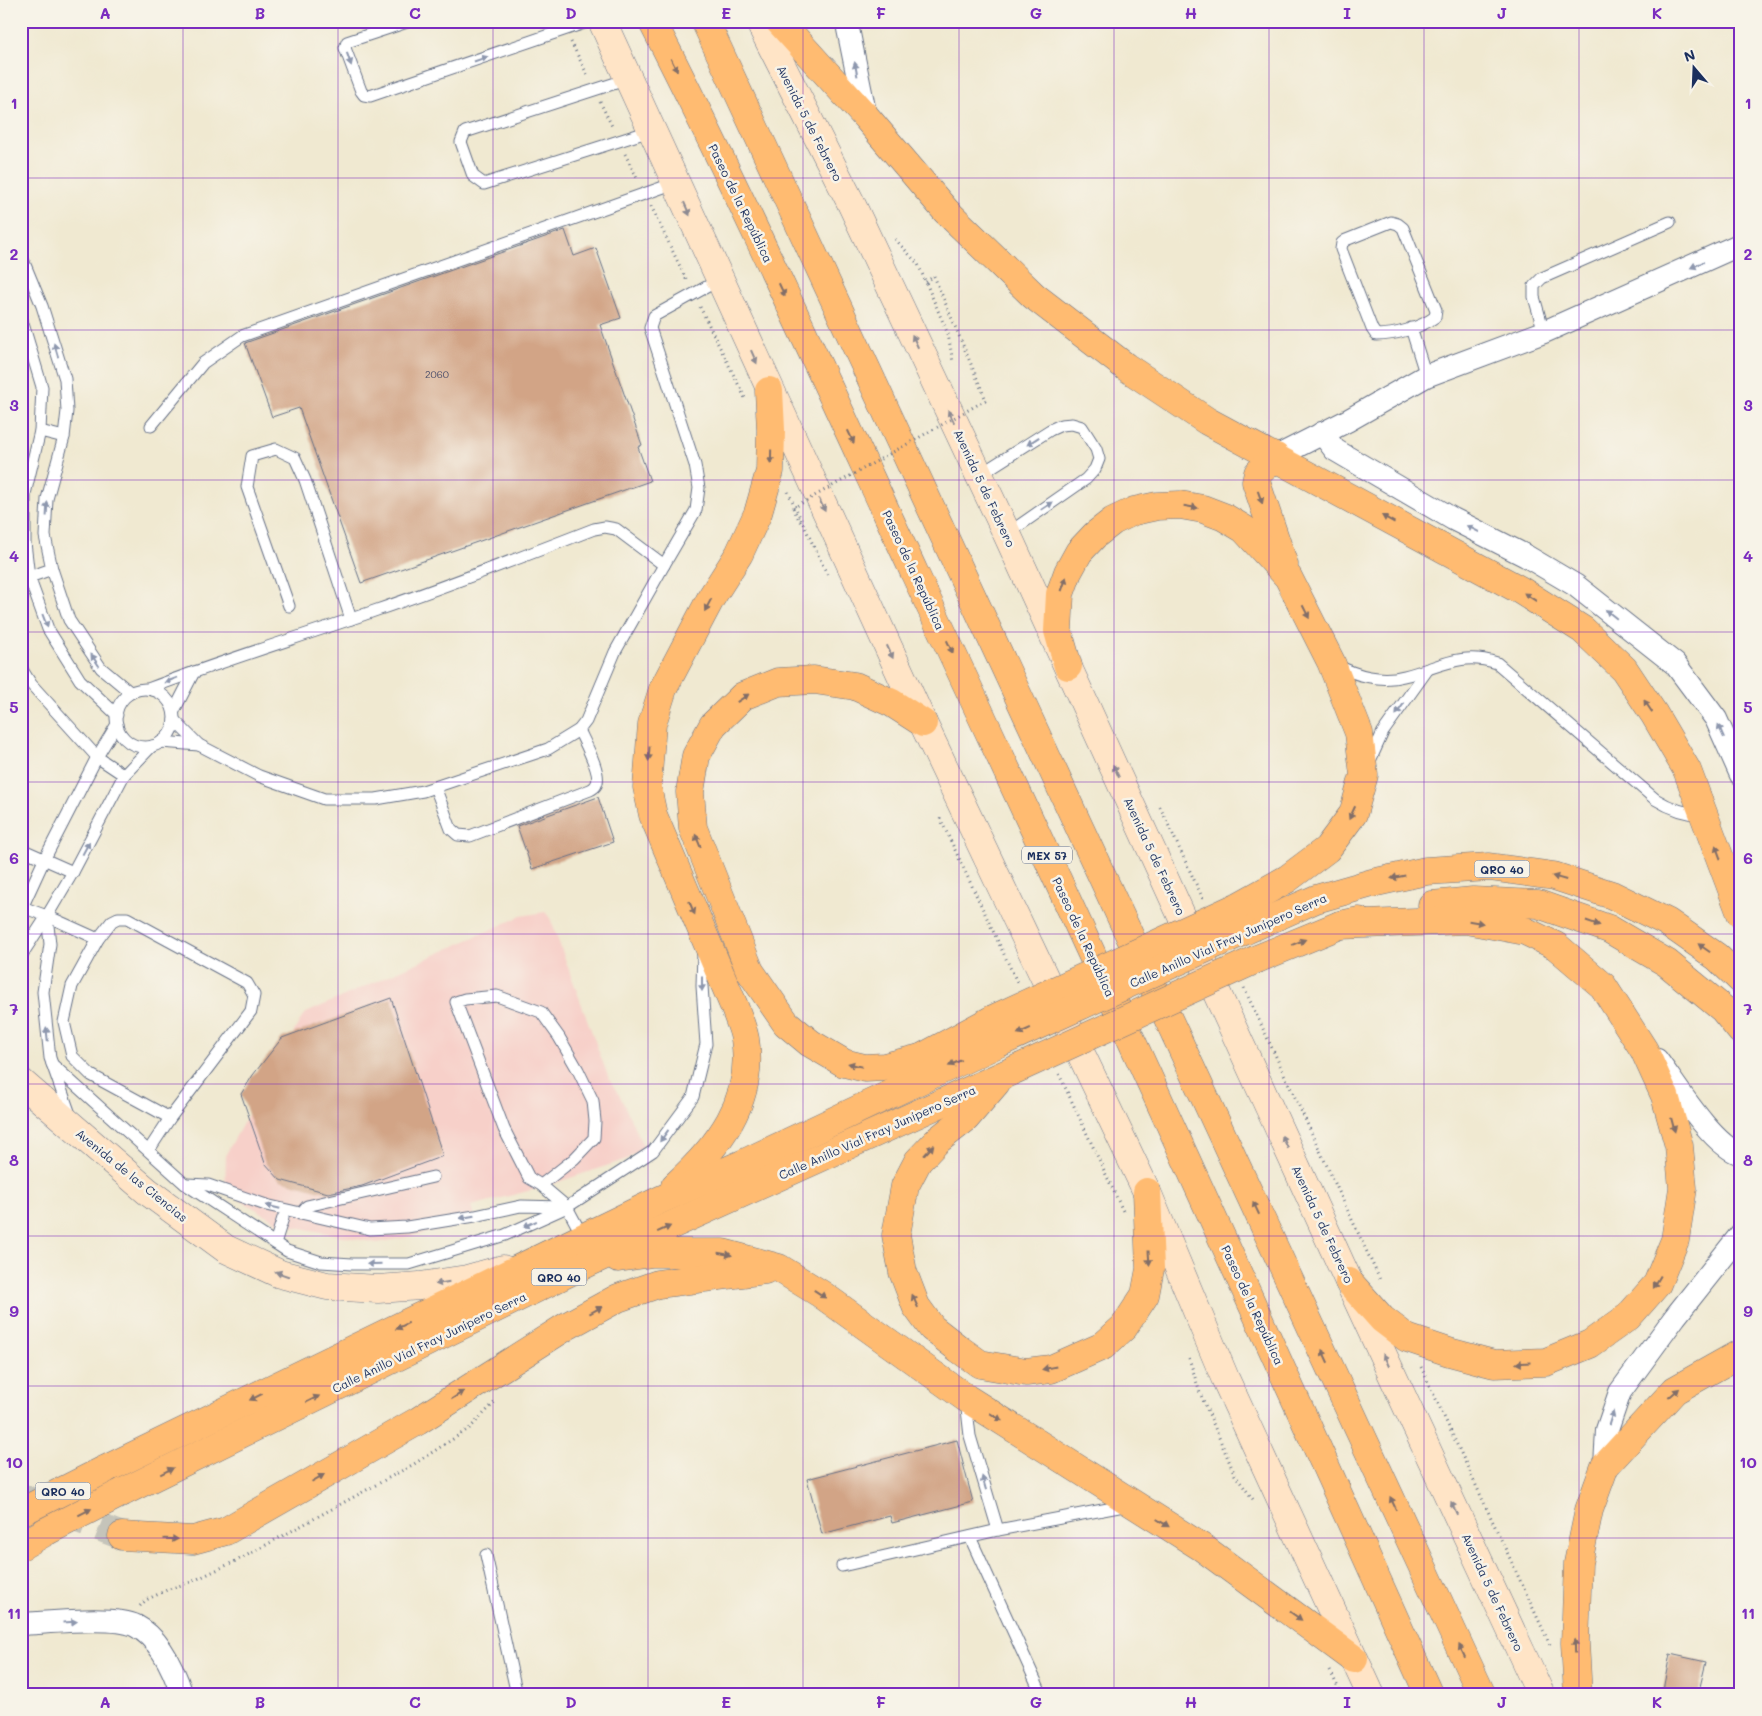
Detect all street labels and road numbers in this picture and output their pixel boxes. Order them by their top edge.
street label: Avenida 5 de Febrero [774,62,846,184]
street label: Paseo de la República [705,141,777,265]
street label: Avenida 5 de Febrero [951,427,1019,549]
street label: Paseo de la República [879,508,949,632]
street label: Avenida 5 de Febrero [1121,795,1189,917]
road number: MEX 57 [1022,846,1072,864]
road number: QRO 40 [1474,861,1530,878]
street label: Paseo de la República [1049,875,1119,999]
street label: Calle Anillo Vial Fray Junípero Serra [1127,889,1329,991]
street label: Calle Anillo Vial Fray Junípero Serra [776,1081,978,1183]
street label: Avenida de las Ciencias [73,1125,191,1225]
street label: Avenida 5 de Febrero [1289,1163,1357,1285]
street label: Paseo de la República [1218,1243,1288,1367]
road number: QRO 40 [532,1268,586,1286]
street label: Calle Anillo Vial Fray Junípero Serra [329,1288,529,1396]
road number: QRO 40 [36,1482,90,1500]
street label: Avenida 5 de Febrero [1459,1531,1527,1653]

